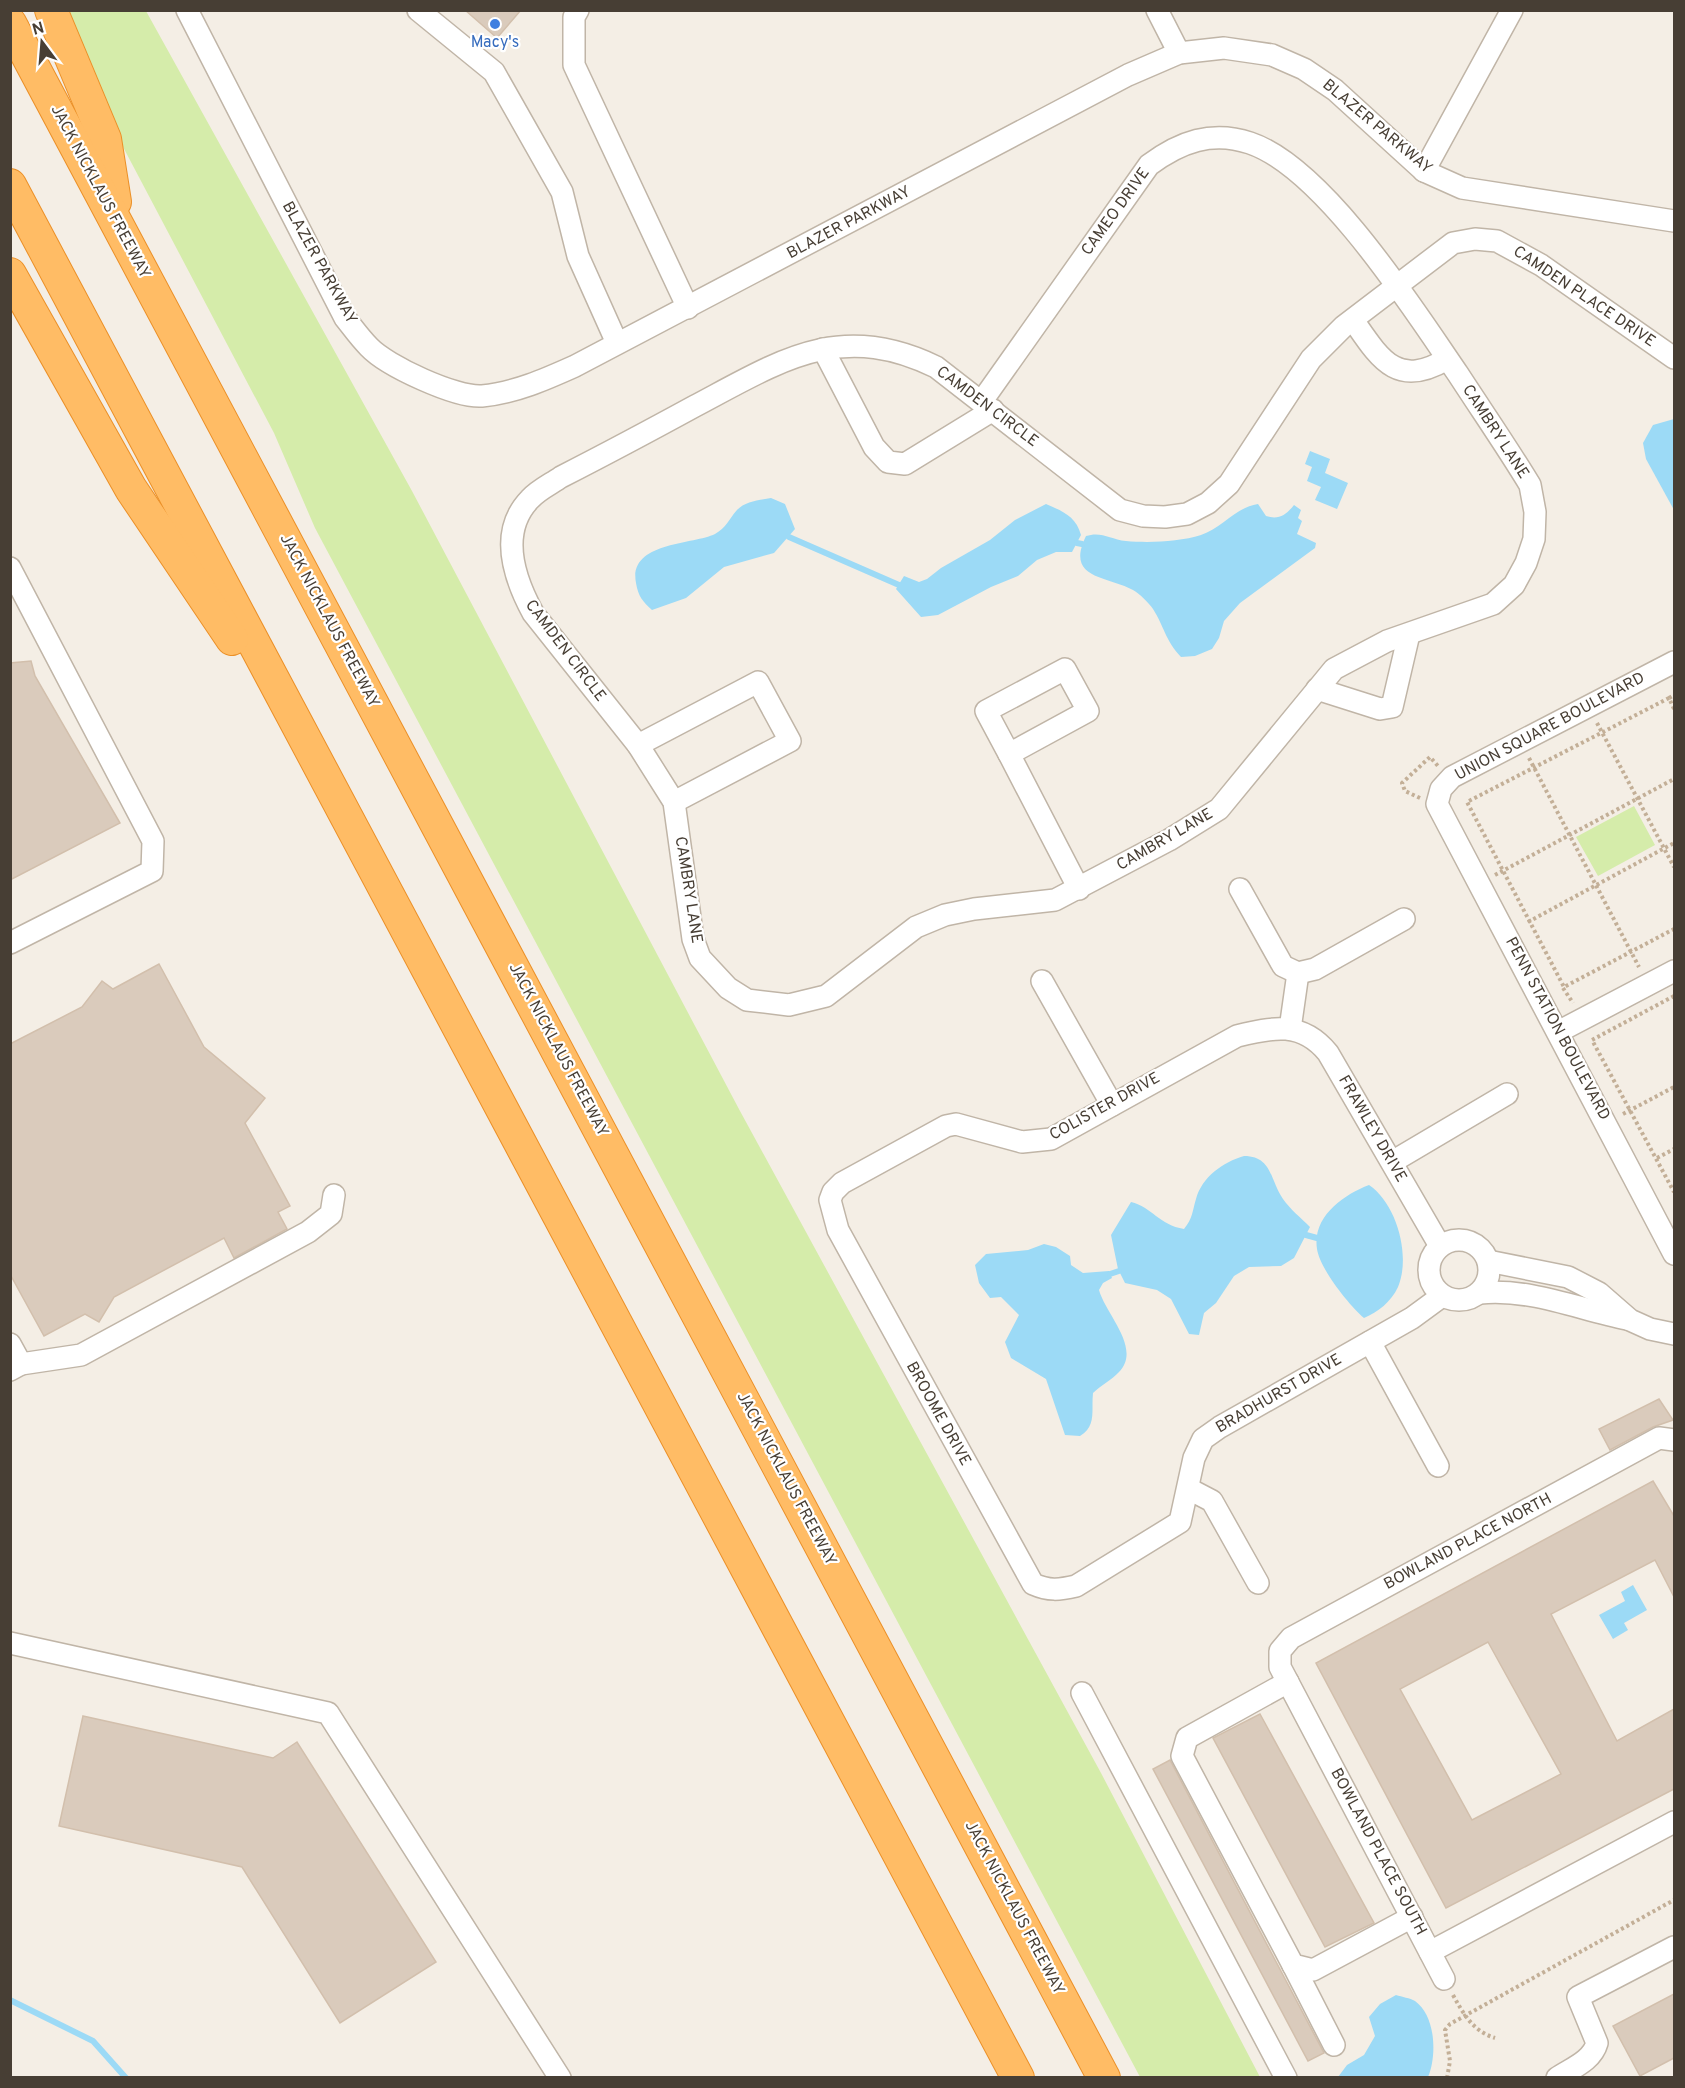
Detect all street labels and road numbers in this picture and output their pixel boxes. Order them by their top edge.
street label: BLAZER PARKWAY [1318,75,1436,179]
street label: JACK NICKLAUS FREEWAY [46,102,154,282]
street label: CAMEO DRIVE [1077,164,1155,260]
street label: BLAZER PARKWAY [784,182,914,264]
street label: BLAZER PARKWAY [277,198,361,328]
street label: CAMDEN PLACE DRIVE [1509,242,1659,352]
street label: CAMDEN CIRCLE [932,362,1042,452]
street label: CAMBRY LANE [1457,381,1533,483]
street label: JACK NICKLAUS FREEWAY [275,531,383,711]
street label: CAMDEN CIRCLE [520,596,610,706]
street label: UNION SQUARE BOULEVARD [1452,668,1648,786]
street label: CAMBRY LANE [1113,804,1217,876]
street label: CAMBRY LANE [670,835,706,945]
street label: PENN STATION BOULEVARD [1500,934,1614,1124]
street label: JACK NICKLAUS FREEWAY [504,960,612,1140]
street label: COLISTER DRIVE [1046,1068,1164,1146]
street label: FRAWLEY DRIVE [1333,1072,1411,1186]
street label: BRADHURST DRIVE [1213,1350,1345,1438]
street label: BROOME DRIVE [901,1358,975,1470]
street label: JACK NICKLAUS FREEWAY [732,1389,840,1569]
street label: BOWLAND PLACE NORTH [1381,1489,1555,1595]
street label: BOWLAND PLACE SOUTH [1325,1765,1431,1939]
street label: JACK NICKLAUS FREEWAY [960,1818,1068,1998]

